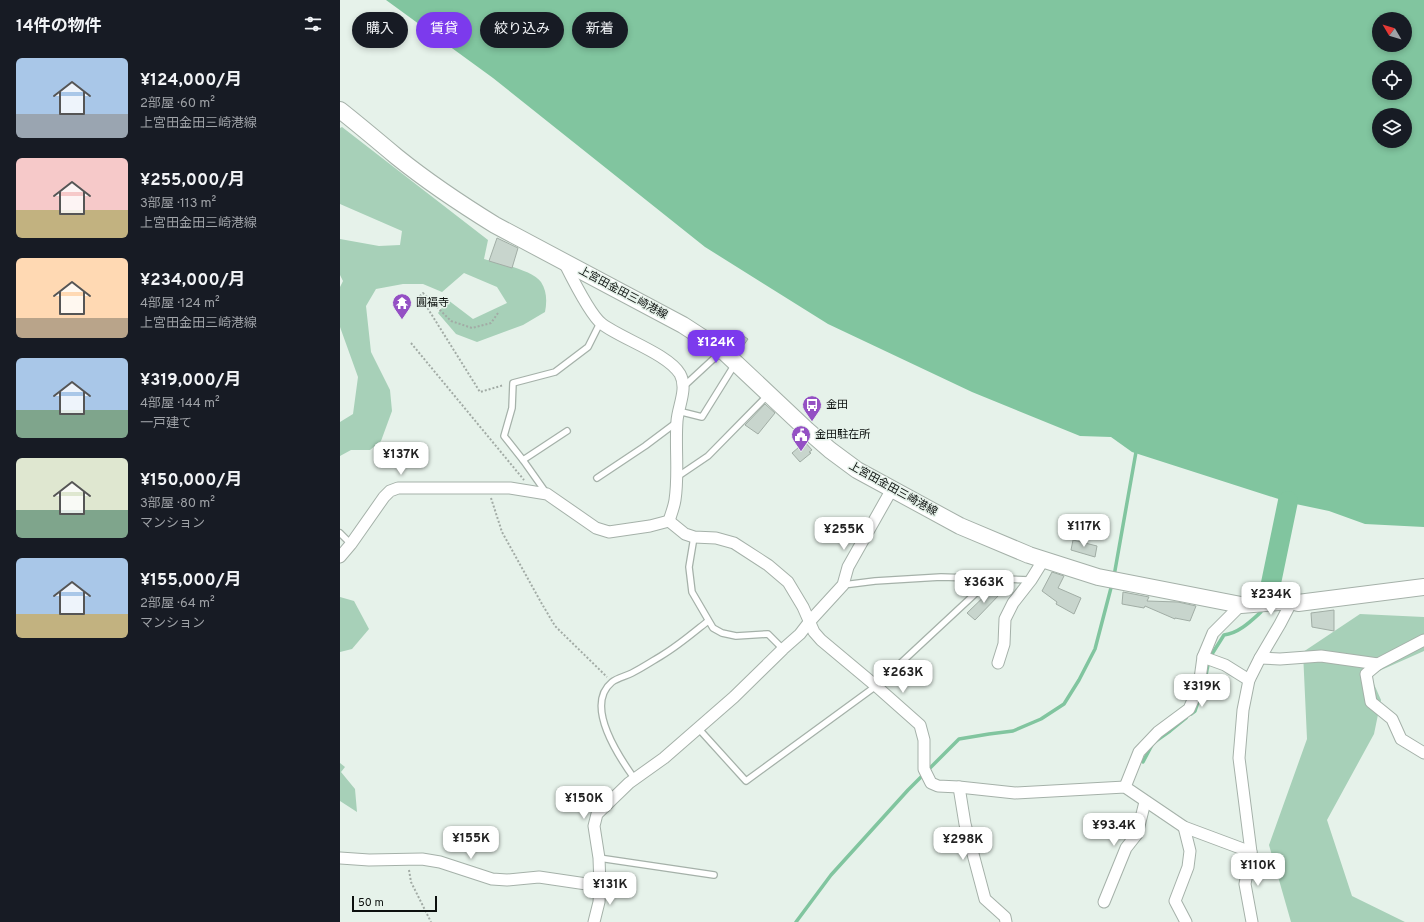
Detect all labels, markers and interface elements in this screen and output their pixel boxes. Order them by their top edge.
chip: 購入 [352,12,408,48]
chip: 賃貸 [416,12,472,48]
chip: 絞り込み [480,12,564,48]
chip: 新着 [572,12,628,48]
north arrow [1372,12,1412,52]
map controls [1372,12,1412,148]
icon: filters [302,13,324,35]
text: 14件の物件 [16,16,102,38]
button: locate [1372,60,1412,100]
text: ¥124,000/月 [140,70,242,92]
icon: home [48,74,96,122]
text: 2部屋 · 60 m² [140,96,215,112]
button: layers [1372,108,1412,148]
text: 上宮田金田三崎港線 [140,116,257,132]
text: ¥255,000/月 [140,170,245,192]
icon: home [48,174,96,222]
text: 3部屋 · 113 m² [140,196,216,212]
text: 上宮田金田三崎港線 [140,216,257,232]
street label: 上宮田金田三崎港線 [576,264,670,322]
text: ¥234,000/月 [140,270,246,292]
icon: home [48,274,96,322]
temple icon: 圓福寺 [391,292,413,320]
text: 4部屋 · 124 m² [140,296,220,312]
place label: 圓福寺 [416,296,449,310]
text: 上宮田金田三崎港線 [140,316,257,332]
pin: ¥124K [688,330,744,364]
text: ¥124K [697,335,735,351]
text: ¥319,000/月 [140,370,242,392]
icon: home [48,374,96,422]
bus stop icon: 金田 [801,394,823,422]
text: 4部屋 · 144 m² [140,396,220,412]
place label: 金田 [826,398,848,412]
text: 一戸建て [140,416,192,432]
public building icon: 金田駐在所 [790,424,812,452]
place label: 金田駐在所 [815,428,871,442]
pin: ¥137K [373,442,429,476]
text: ¥137K [383,447,419,463]
street label: 上宮田金田三崎港線 [846,459,940,519]
text: ¥150,000/月 [140,470,242,492]
icon: home [48,474,96,522]
text: 3部屋 · 80 m² [140,496,215,512]
pin: ¥117K [1056,514,1112,548]
text: マンション [140,516,205,532]
pin: ¥255K [816,517,872,551]
text: ¥117K [1067,519,1101,535]
text: ¥255K [824,522,864,538]
text: ¥155,000/月 [140,570,242,592]
pin: ¥363K [956,570,1012,604]
icon: home [48,574,96,622]
text: ¥363K [964,575,1004,591]
pin: ¥234K [1243,582,1299,616]
text: ¥234K [1250,587,1292,603]
text: 2部屋 · 64 m² [140,596,215,612]
text: マンション [140,616,205,632]
pin: ¥263K [875,660,931,694]
text: ¥263K [883,665,923,681]
pin: ¥319K [1174,674,1230,708]
text: ¥319K [1183,679,1221,695]
pin: ¥150K [556,786,612,820]
text: ¥150K [565,791,603,807]
pin: ¥93.4K [1081,813,1147,847]
text: ¥93.4K [1092,818,1136,834]
pin: ¥155K [443,826,499,860]
pin: ¥298K [935,827,991,861]
text: ¥155K [452,831,490,847]
text: ¥298K [942,832,984,848]
pin: ¥110K [1230,853,1286,887]
text: ¥110K [1240,858,1276,874]
pin: ¥131K [582,872,638,906]
text: ¥131K [592,877,628,893]
scale bar [352,894,437,913]
text: 50 m [358,896,384,910]

